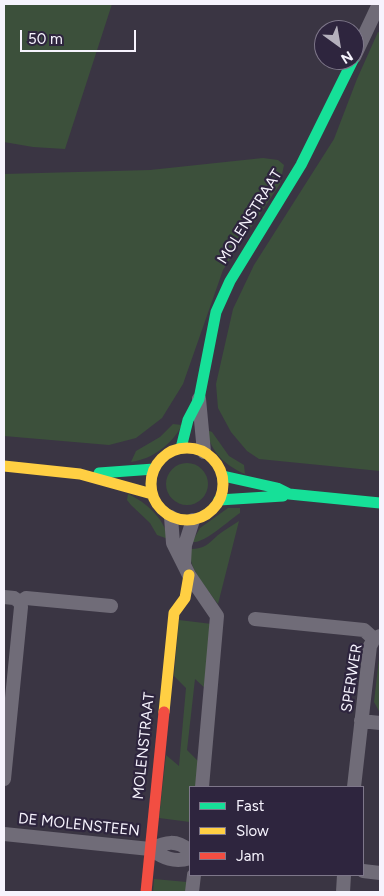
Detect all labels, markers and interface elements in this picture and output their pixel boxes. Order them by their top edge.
scale bar [22,20,139,52]
north arrow [314,20,364,70]
text: 50 m [28,30,63,48]
text: N [338,47,356,67]
street label: MOLENSTRAAT [214,166,286,268]
street label: SPERWER [338,643,366,713]
street label: MOLENSTRAAT [129,691,159,801]
legend [189,786,364,876]
text: Fast [236,797,264,815]
street label: DE MOLENSTEEN [17,810,141,840]
text: Slow [236,822,269,840]
text: Jam [236,847,264,865]

